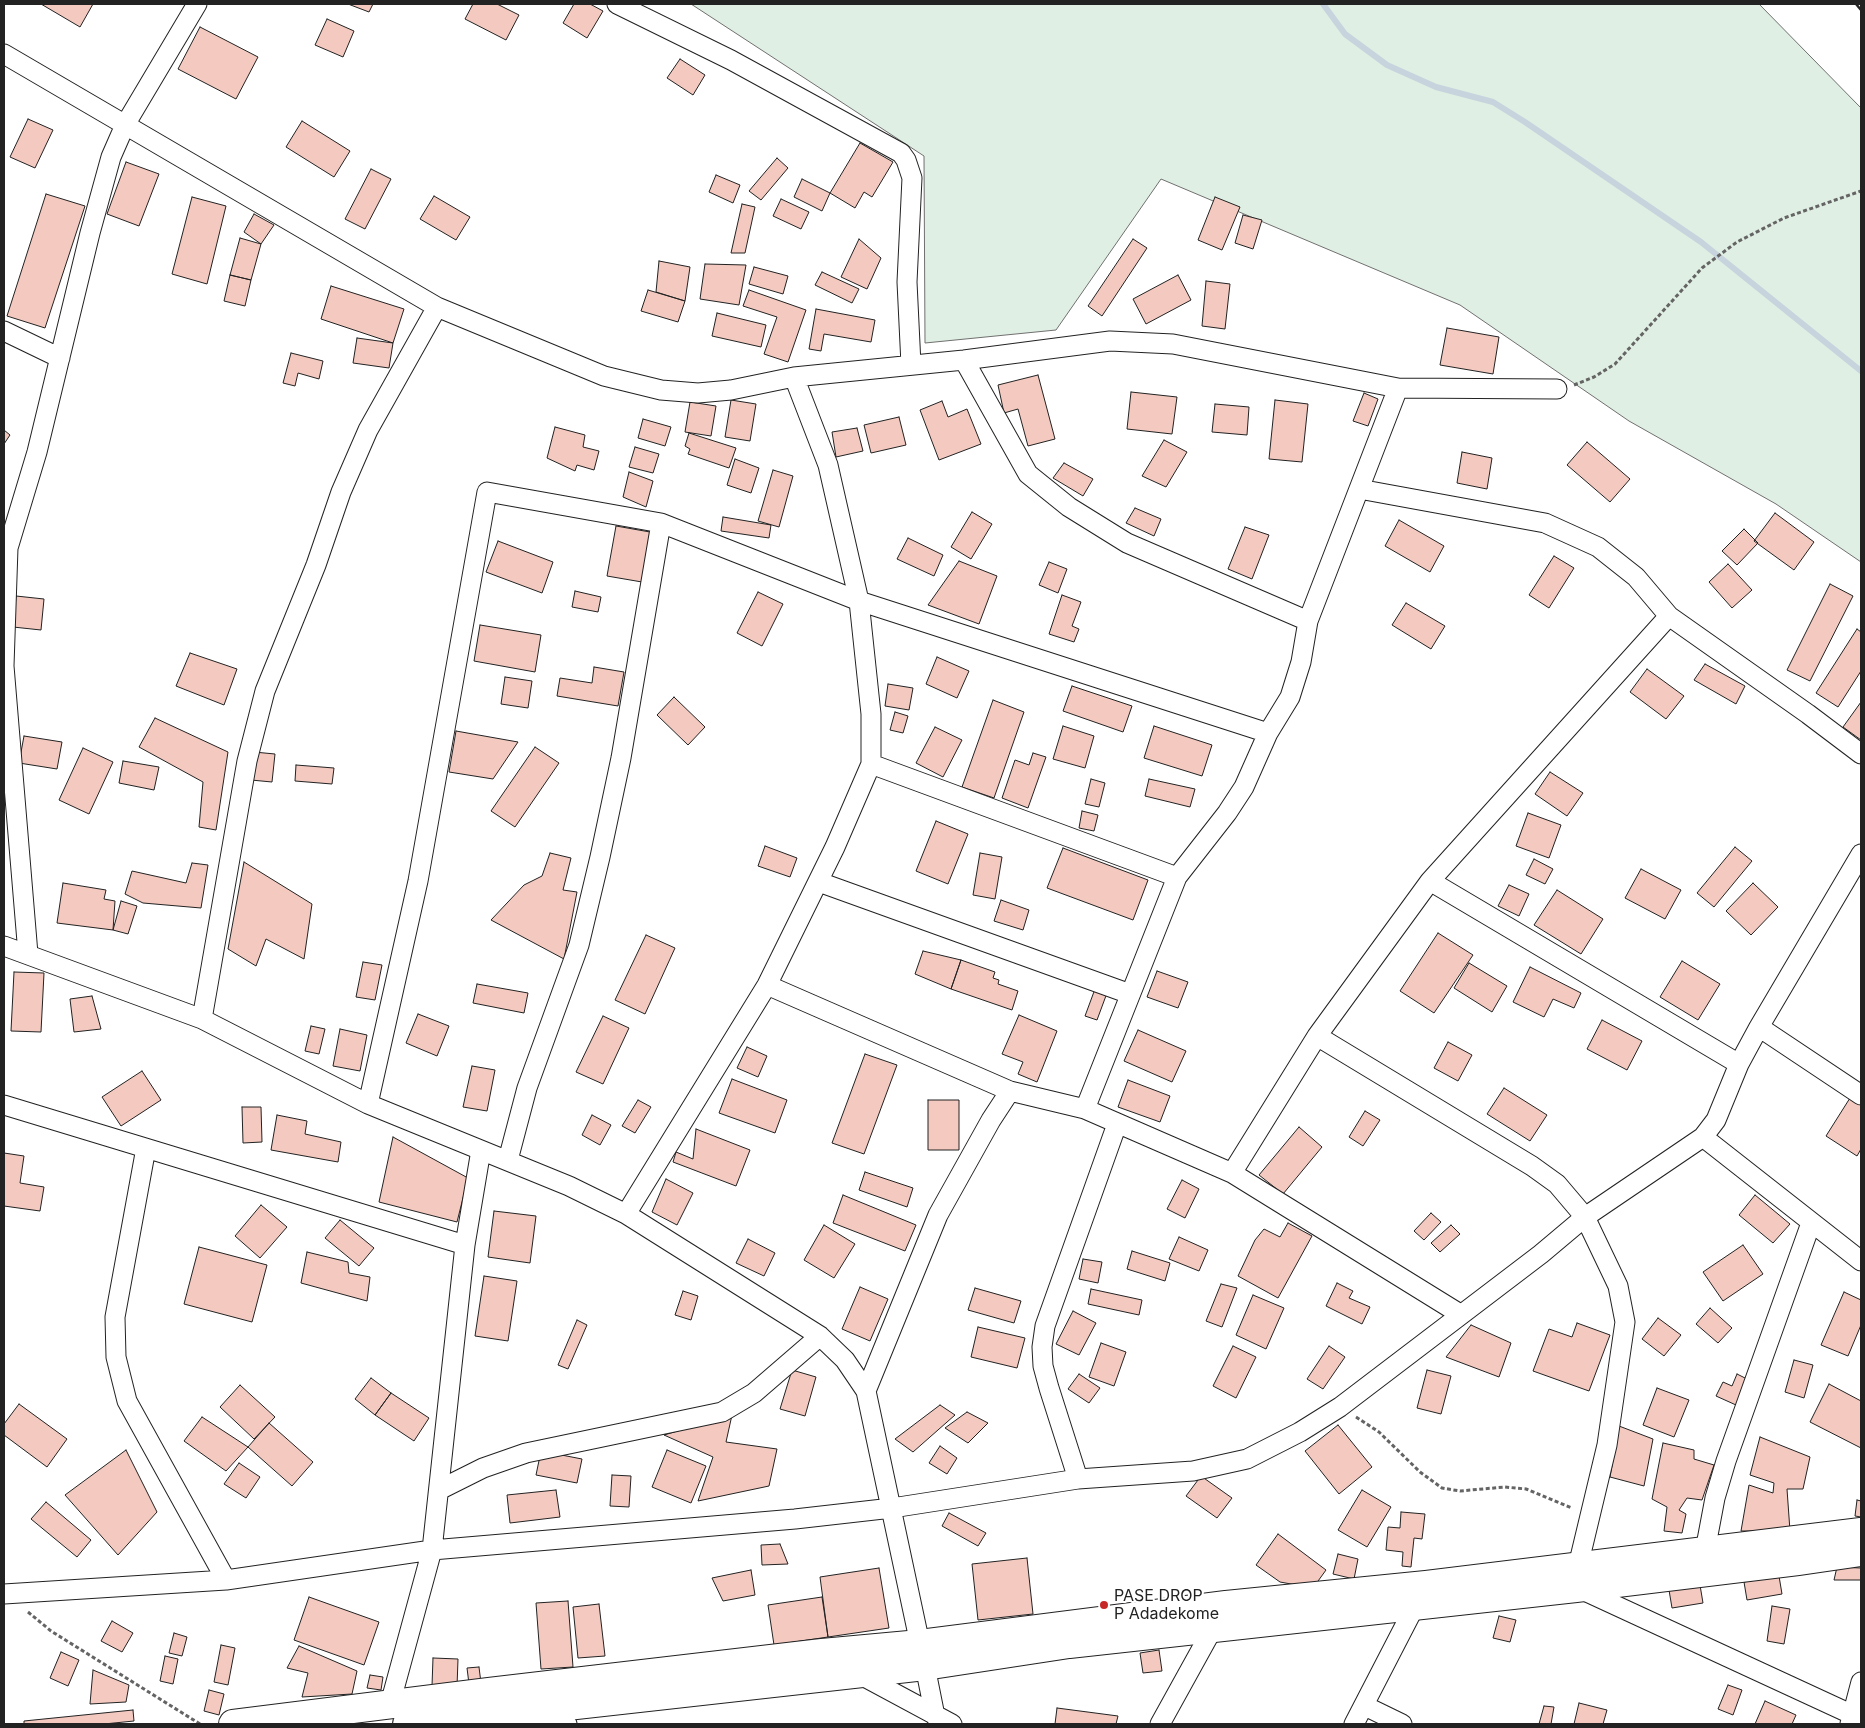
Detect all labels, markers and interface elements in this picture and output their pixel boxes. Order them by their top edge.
place label: PASE DROP P Adadekome [1114,1586,1219,1624]
marker: PASE DROP P Adadekome [1098,1599,1110,1611]

